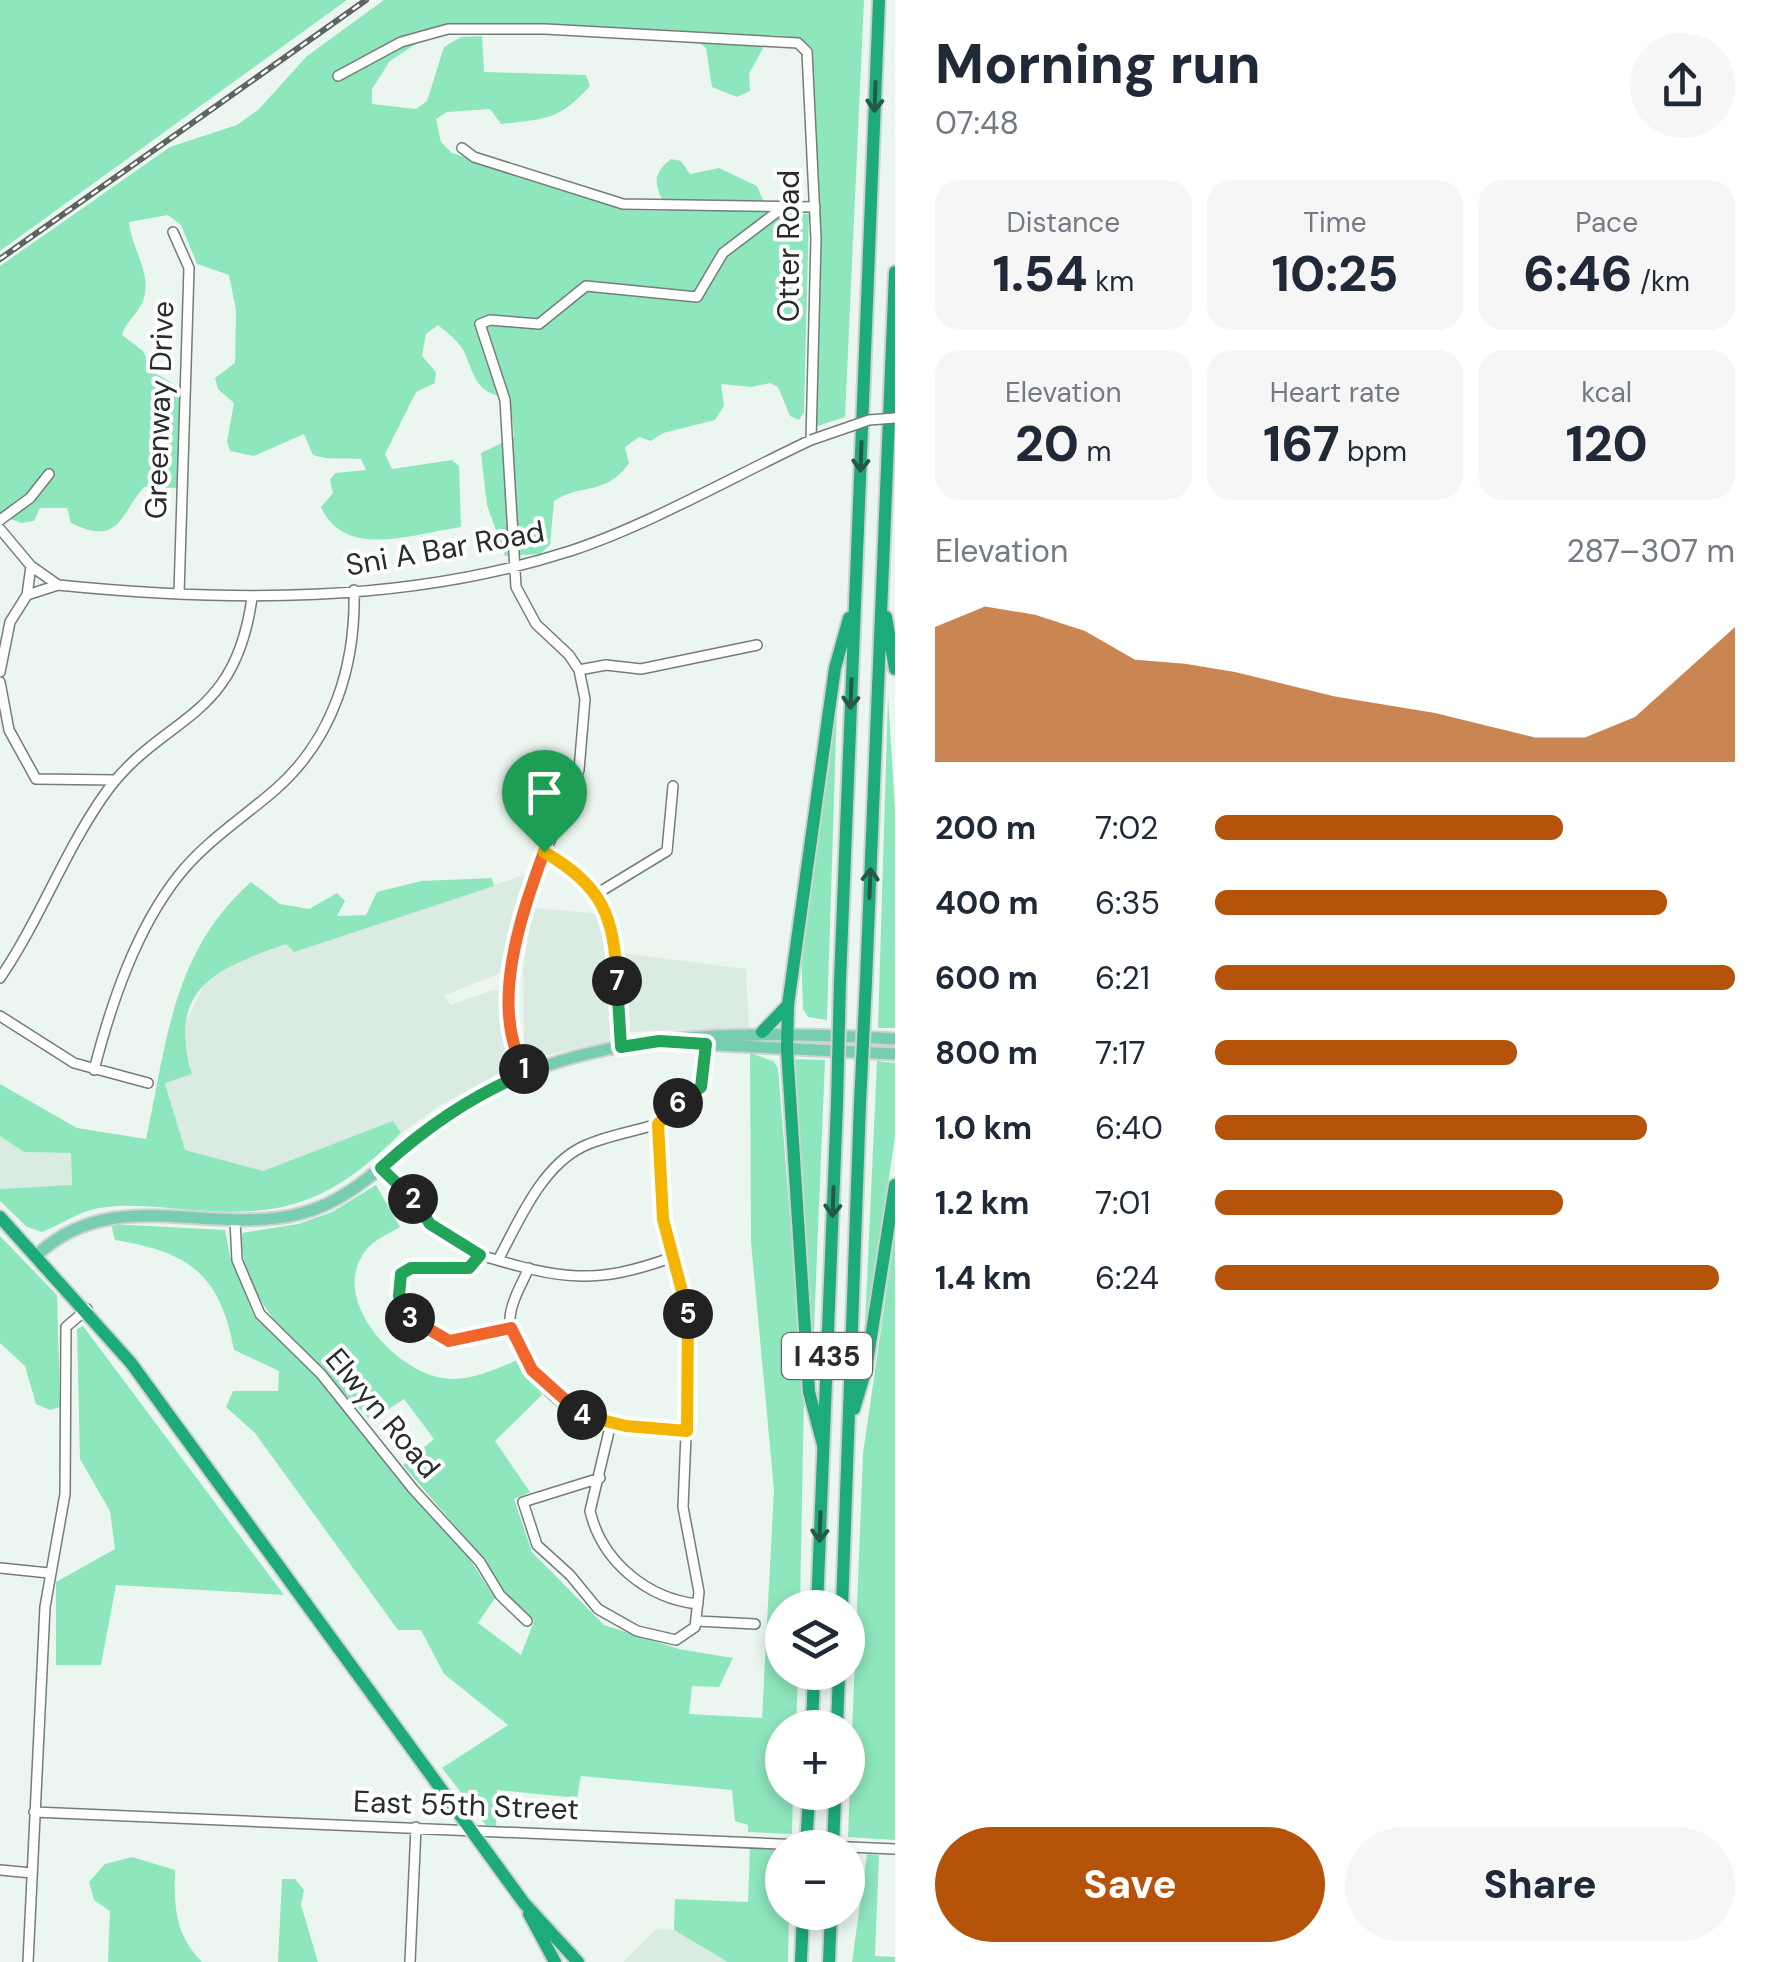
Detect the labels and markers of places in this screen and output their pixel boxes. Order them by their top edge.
pin [502,750,587,853]
pin: 7 [592,956,642,1006]
pin: 1 [499,1044,549,1094]
pin: 6 [653,1078,703,1128]
pin: 2 [388,1174,438,1224]
pin: 5 [663,1289,713,1339]
pin: 3 [385,1293,435,1343]
pin: 4 [557,1390,607,1440]

